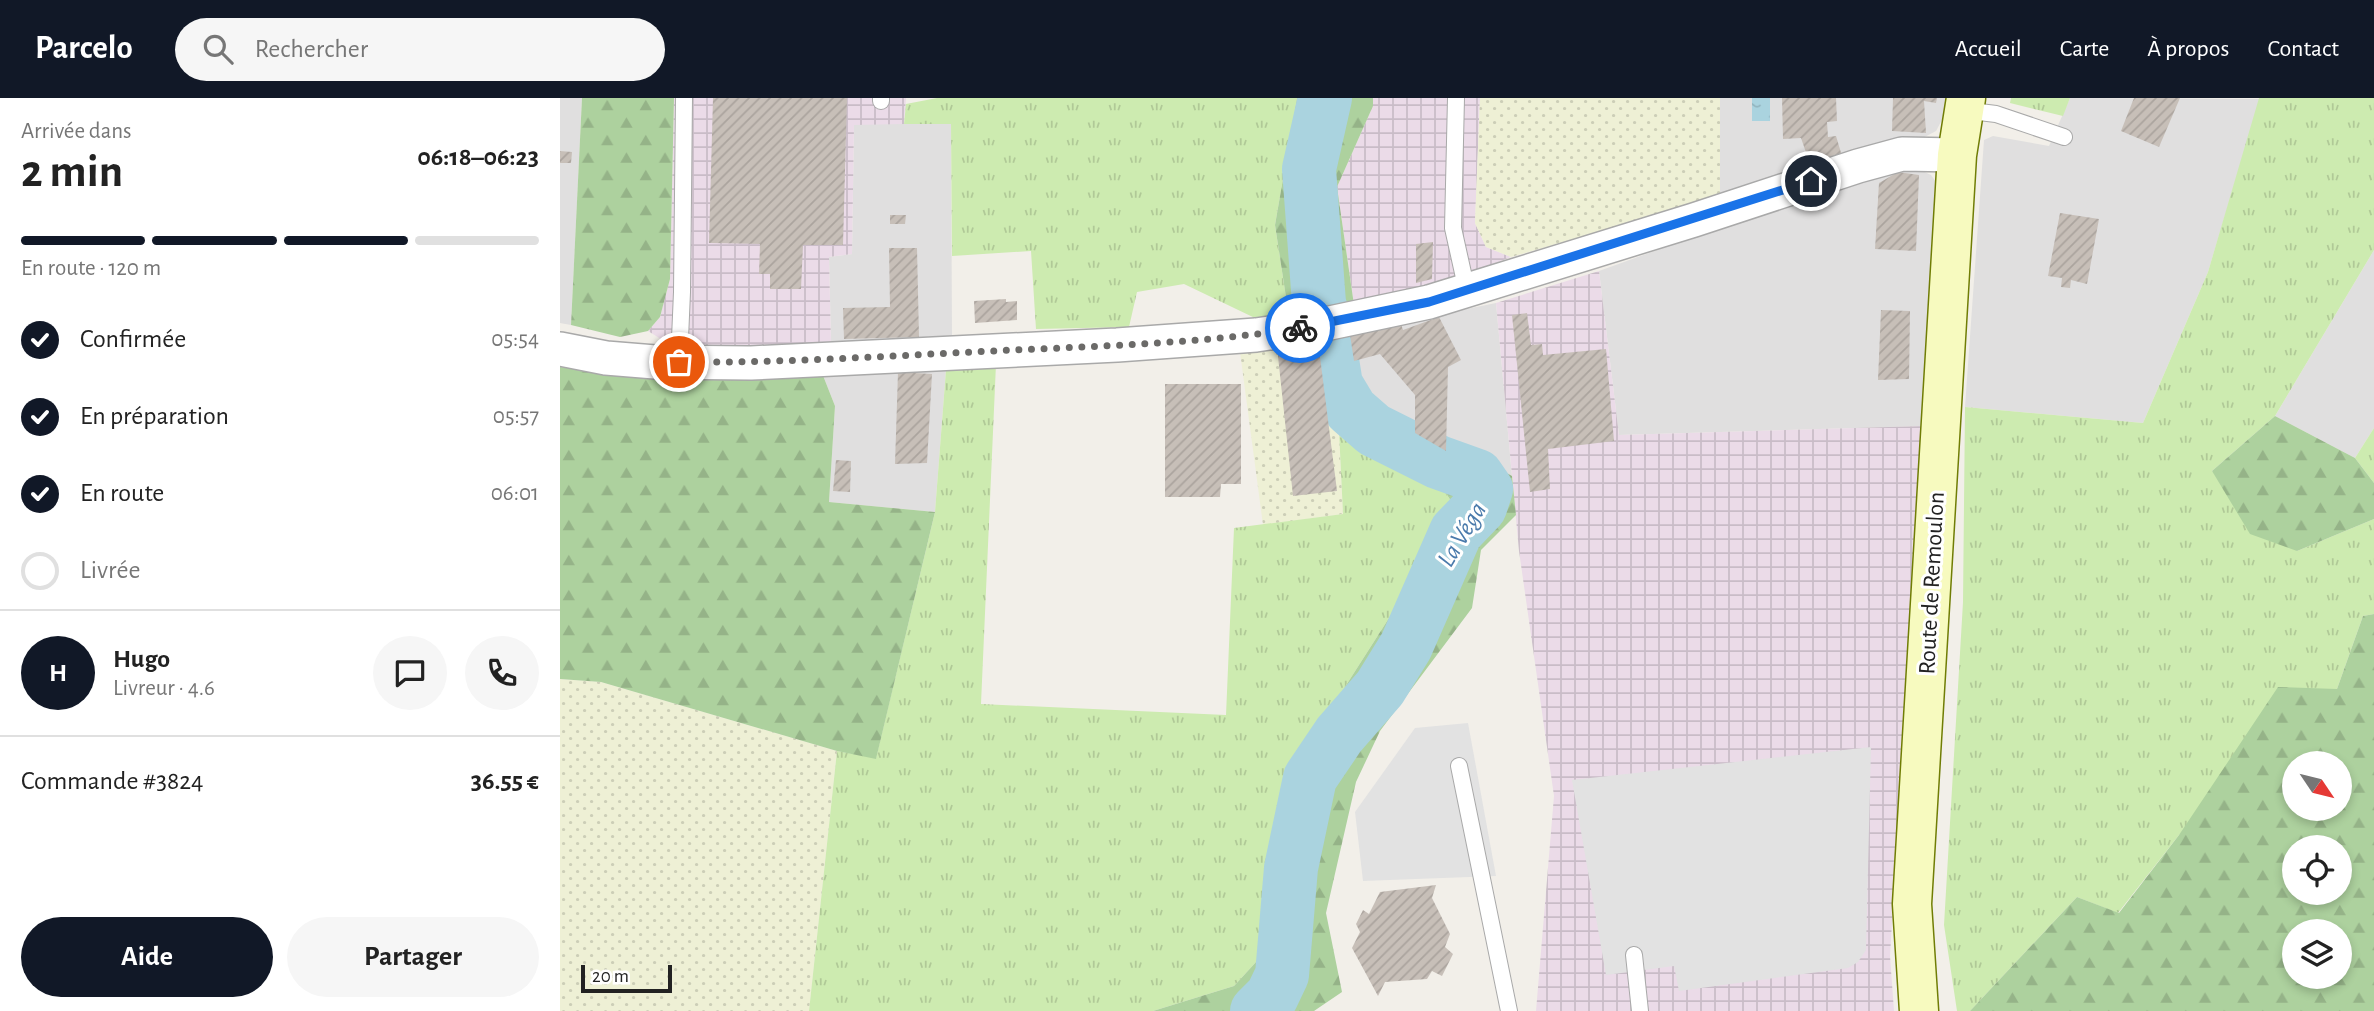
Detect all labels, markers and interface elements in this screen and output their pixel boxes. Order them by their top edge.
search box [175,18,665,81]
icon: search [199,30,237,68]
text: Parcelo [35,32,133,65]
text: Rechercher [255,36,368,62]
text: Accueil [1955,37,2022,61]
text: Carte [2060,37,2109,61]
text: À propos [2147,37,2229,61]
text: Contact [2267,37,2339,61]
text: Arrivée dans [21,120,132,143]
text: 06:18–06:23 [417,144,539,170]
text: 2 min [21,149,123,195]
pin [1781,151,1841,211]
icon: home [1792,162,1830,200]
text: En route · 120 m [21,257,161,280]
courier [1265,293,1335,363]
icon: bike [1281,309,1319,347]
icon: check [21,321,59,359]
text: Confirmée [80,326,186,352]
text: 05:54 [491,328,539,351]
pin [649,332,709,392]
icon: bag [660,343,698,381]
icon: check [21,398,59,436]
text: En préparation [80,403,229,429]
text: 05:57 [493,405,539,428]
icon: check [21,475,59,513]
text: En route [80,480,164,506]
text: 06:01 [491,482,539,505]
street label: Route de Remoulon [1915,491,1949,675]
water label: La Véga [1433,498,1491,571]
text: Livrée [80,557,140,583]
button: chat [373,636,447,710]
button: phone [465,636,539,710]
text: Hugo [113,646,170,672]
text: H [49,660,67,686]
text: Livreur · 4.6 [113,677,215,700]
north arrow [2282,751,2352,821]
map controls [2282,751,2352,989]
text: Commande #3824 [21,768,204,794]
text: 36.55 € [471,768,539,794]
button: locate [2282,835,2352,905]
button: Aide [21,917,273,997]
button: Partager [287,917,539,997]
button: layers [2282,919,2352,989]
scale bar [581,962,672,994]
text: 20 m [592,967,629,986]

